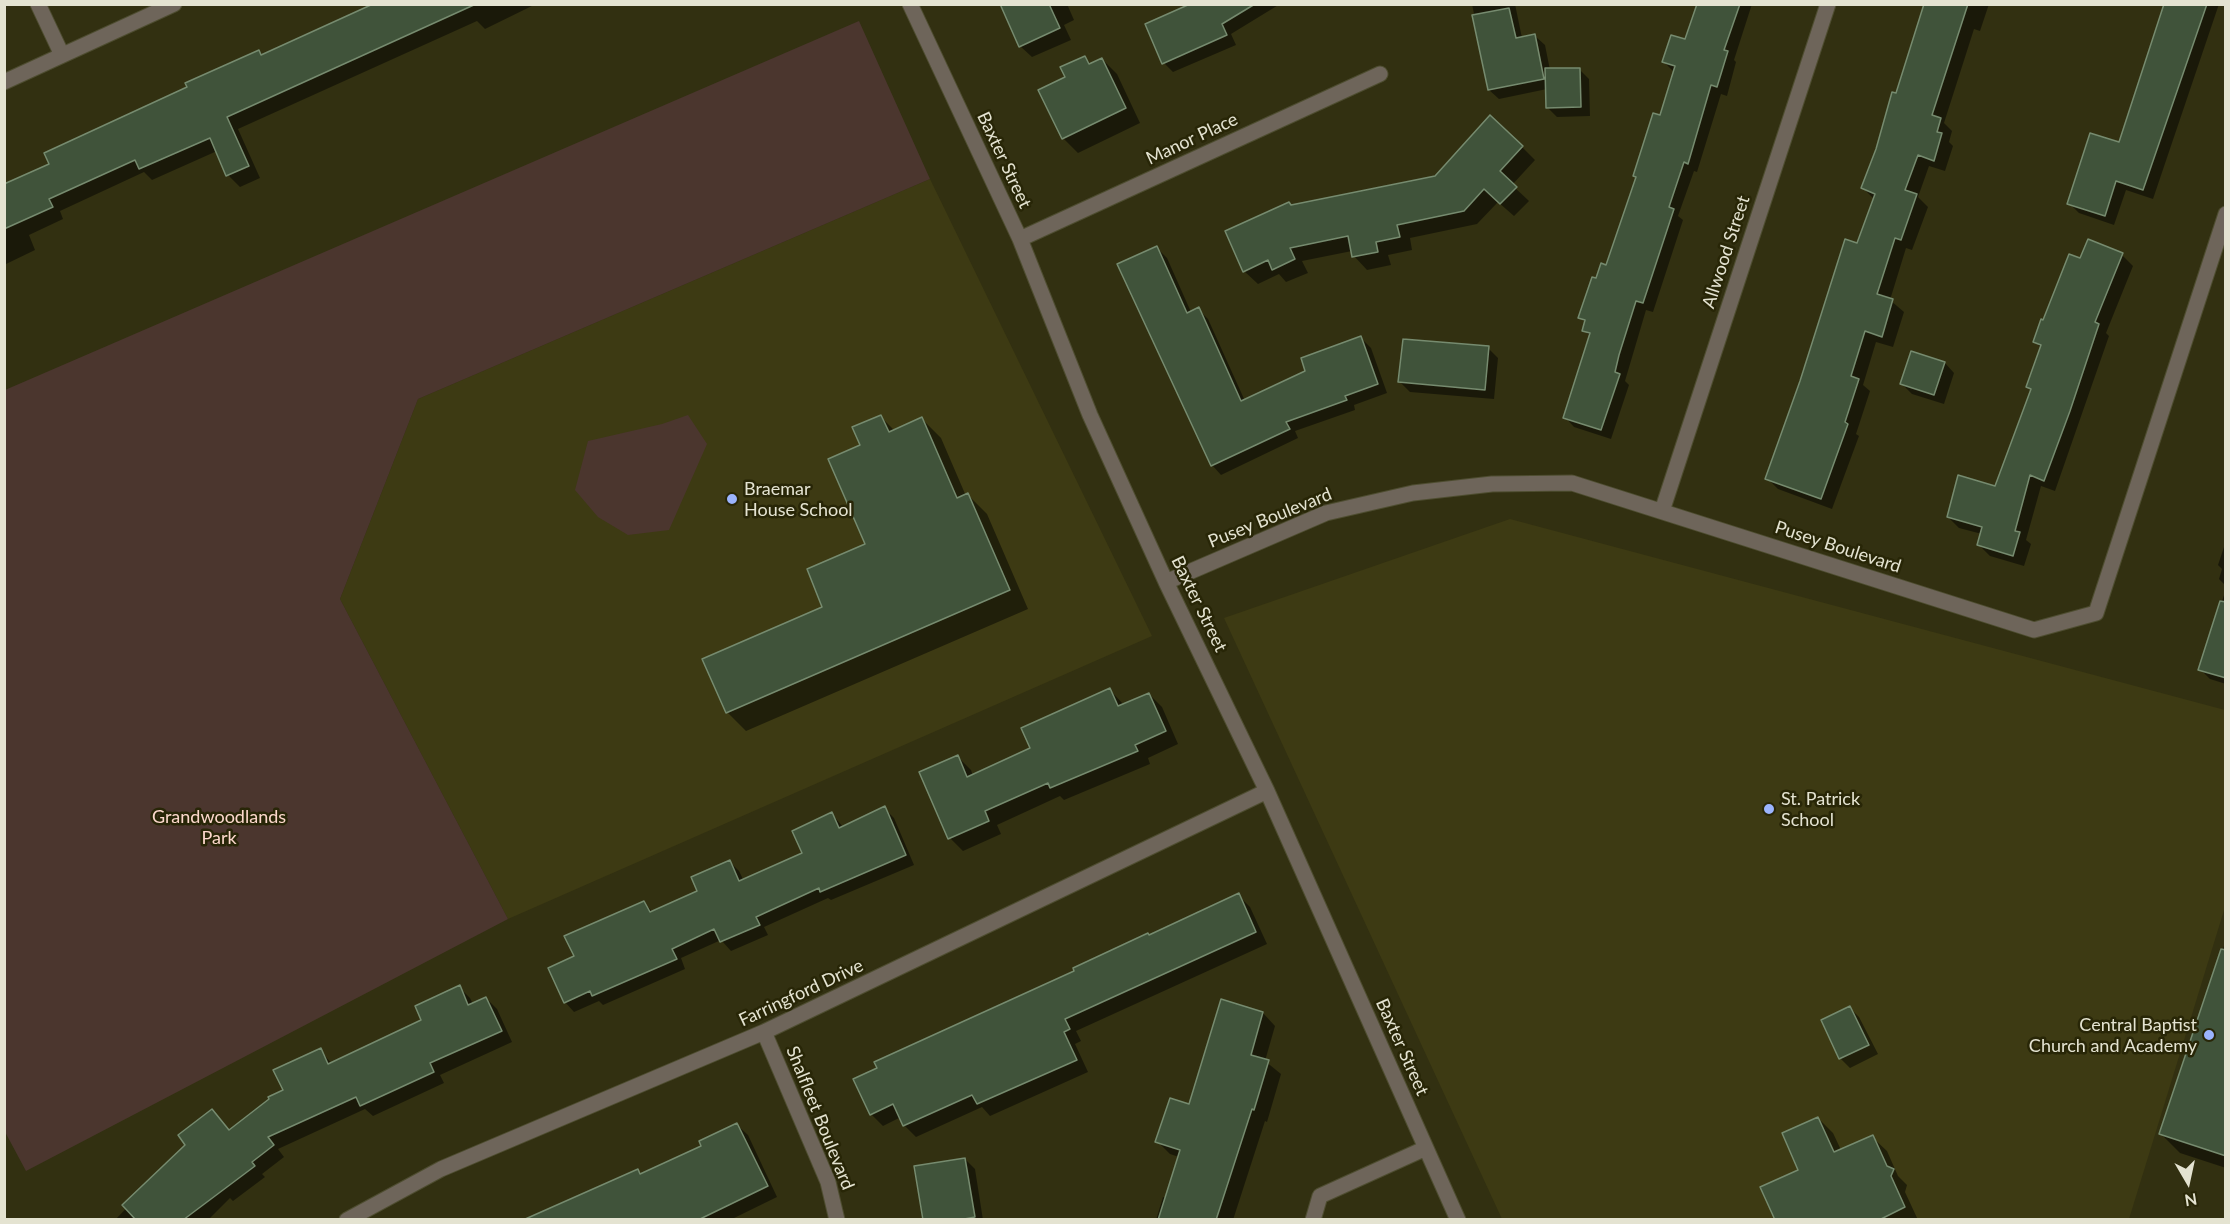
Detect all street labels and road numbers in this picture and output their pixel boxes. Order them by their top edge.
street label: Baxter Street [972,108,1036,212]
street label: Manor Place [1143,108,1241,170]
street label: Allwood Street [1698,193,1754,311]
street label: Pusey Boulevard [1205,483,1335,553]
street label: Pusey Boulevard [1772,516,1904,578]
street label: Baxter Street [1167,553,1231,655]
street label: Farringford Drive [735,955,867,1031]
street label: Baxter Street [1371,995,1433,1099]
street label: Shalfleet Boulevard [781,1043,859,1193]

